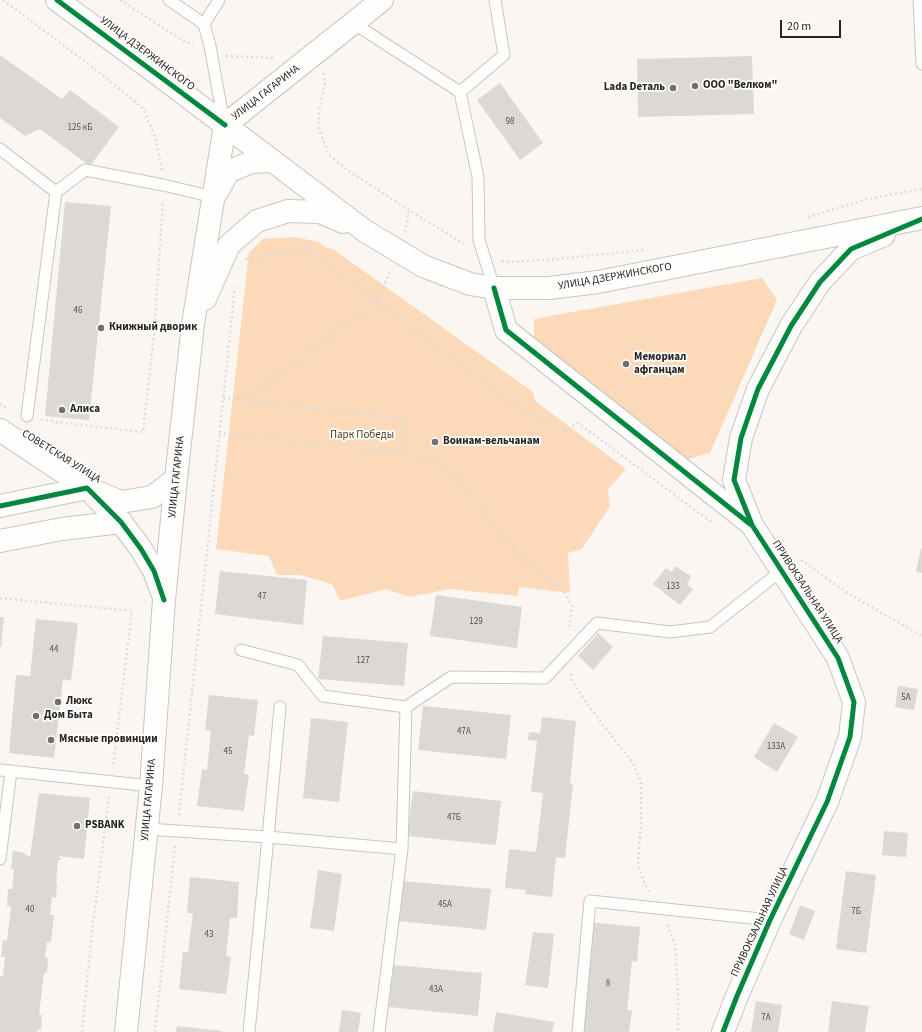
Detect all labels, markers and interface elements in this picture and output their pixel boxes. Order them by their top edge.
scale bar [782,12,843,38]
street label: УЛИЦА ДЗЕРЖИНСКОГО [97,14,197,94]
text: 20 m [787,18,811,35]
street label: УЛИЦА ГАГАРИНА [229,62,303,124]
place label: ООО "Велком" [703,79,777,93]
place label: Lada Dеталь [604,81,665,95]
marker: ООО "Велком" [690,81,700,91]
marker: Lada Dеталь [668,83,678,93]
house number: 98 [506,117,514,127]
house number: 125 кБ [68,123,92,133]
street label: УЛИЦА ДЗЕРЖИНСКОГО [557,260,673,294]
house number: 46 [74,306,82,316]
place label: Книжный дворик [109,321,197,335]
marker: Книжный дворик [96,323,106,333]
place label: Мемориал афганцам [634,351,686,377]
marker: Мемориал афганцам [621,359,631,369]
place label: Алиса [70,403,100,417]
marker: Алиса [57,405,67,415]
street label: СОВЕТСКАЯ УЛИЦА [19,427,103,487]
park label: Парк Победы [330,429,394,443]
street label: УЛИЦА ГАГАРИНА [166,435,188,519]
place label: Воинам-вельчанам [443,435,540,449]
marker: Воинам-вельчанам [430,437,440,447]
street label: ПРИВОКЗАЛЬНАЯ УЛИЦА [769,538,845,646]
house number: 133 [666,582,680,592]
house number: 47 [258,592,266,602]
house number: 129 [469,617,483,627]
house number: 44 [50,645,58,655]
house number: 127 [356,656,370,666]
house number: 5А [901,693,911,703]
place label: Люкс [66,695,93,709]
marker: Люкс [53,697,63,707]
place label: Дом Быта [44,709,93,723]
marker: Дом Быта [31,711,41,721]
house number: 47А [457,727,471,737]
place label: Мясные провинции [59,733,158,747]
marker: Мясные провинции [46,735,56,745]
house number: 133А [767,742,785,752]
house number: 45 [224,747,232,757]
street label: УЛИЦА ГАГАРИНА [139,758,159,842]
house number: 47Б [447,813,461,823]
place label: PSBANK [85,819,125,833]
marker: PSBANK [72,821,82,831]
street label: ПРИВОКЗАЛЬНАЯ УЛИЦА [729,865,791,979]
house number: 45А [438,900,452,910]
house number: 40 [26,905,34,915]
house number: 7Б [851,907,861,917]
house number: 43 [205,930,213,940]
house number: 8 [606,979,610,989]
house number: 43А [429,985,443,995]
house number: 7А [761,1013,771,1023]

